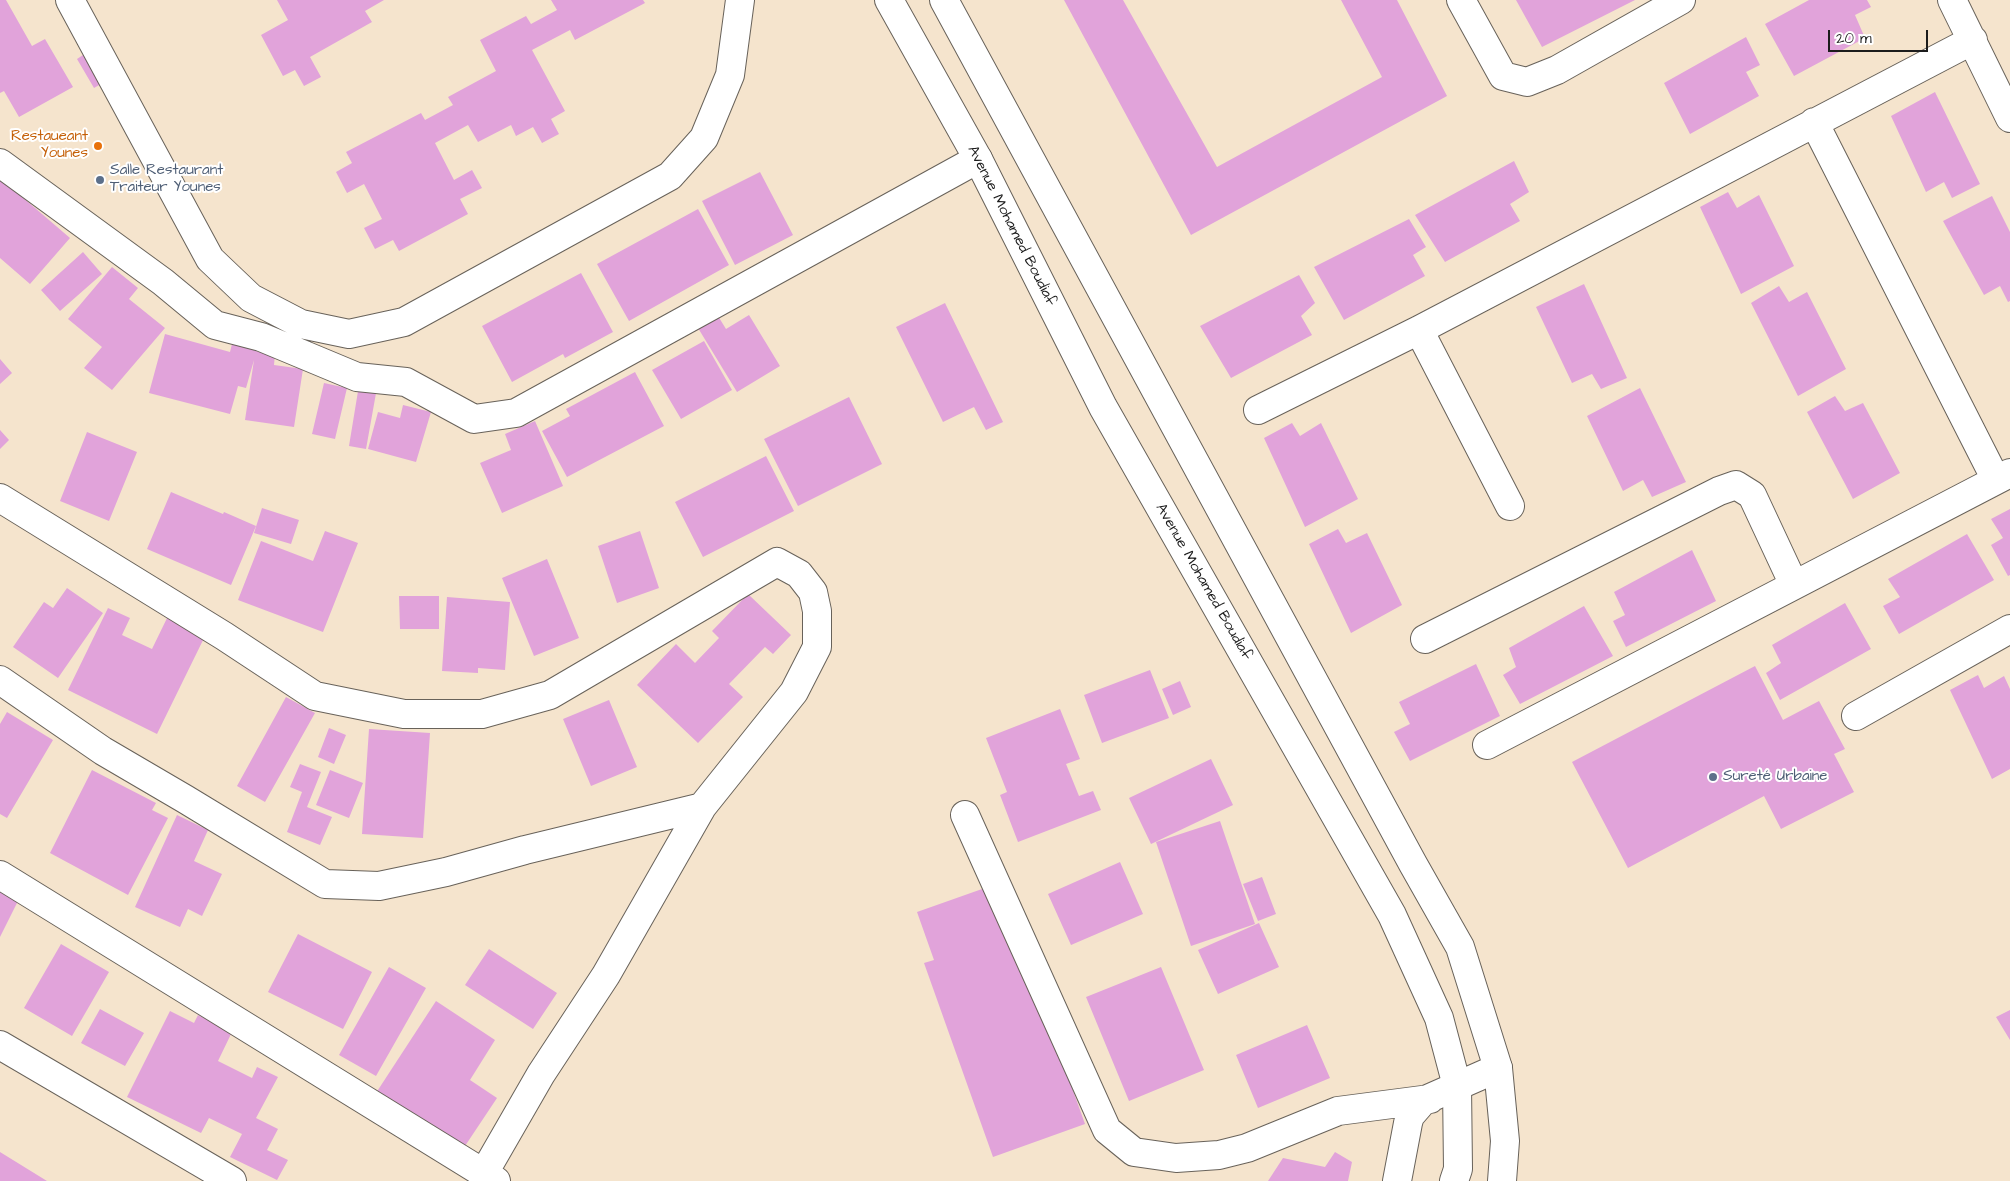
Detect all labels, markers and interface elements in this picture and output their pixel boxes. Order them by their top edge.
scale bar [1830,20,1930,52]
text: 20 m [1836,28,1872,49]
place label: Restaueant Younes [11,128,88,163]
marker: Restaueant Younes [92,140,104,152]
street label: Avenue Mohamed Boudiaf [963,143,1059,309]
place label: Salle Restaurant Traiteur Younes [110,162,223,197]
marker: Salle Restaurant Traiteur Younes [94,174,106,186]
street label: Avenue Mohamed Boudiaf [1151,501,1255,663]
place label: Sureté Urbaine [1723,768,1827,786]
marker: Sureté Urbaine [1707,771,1719,783]

